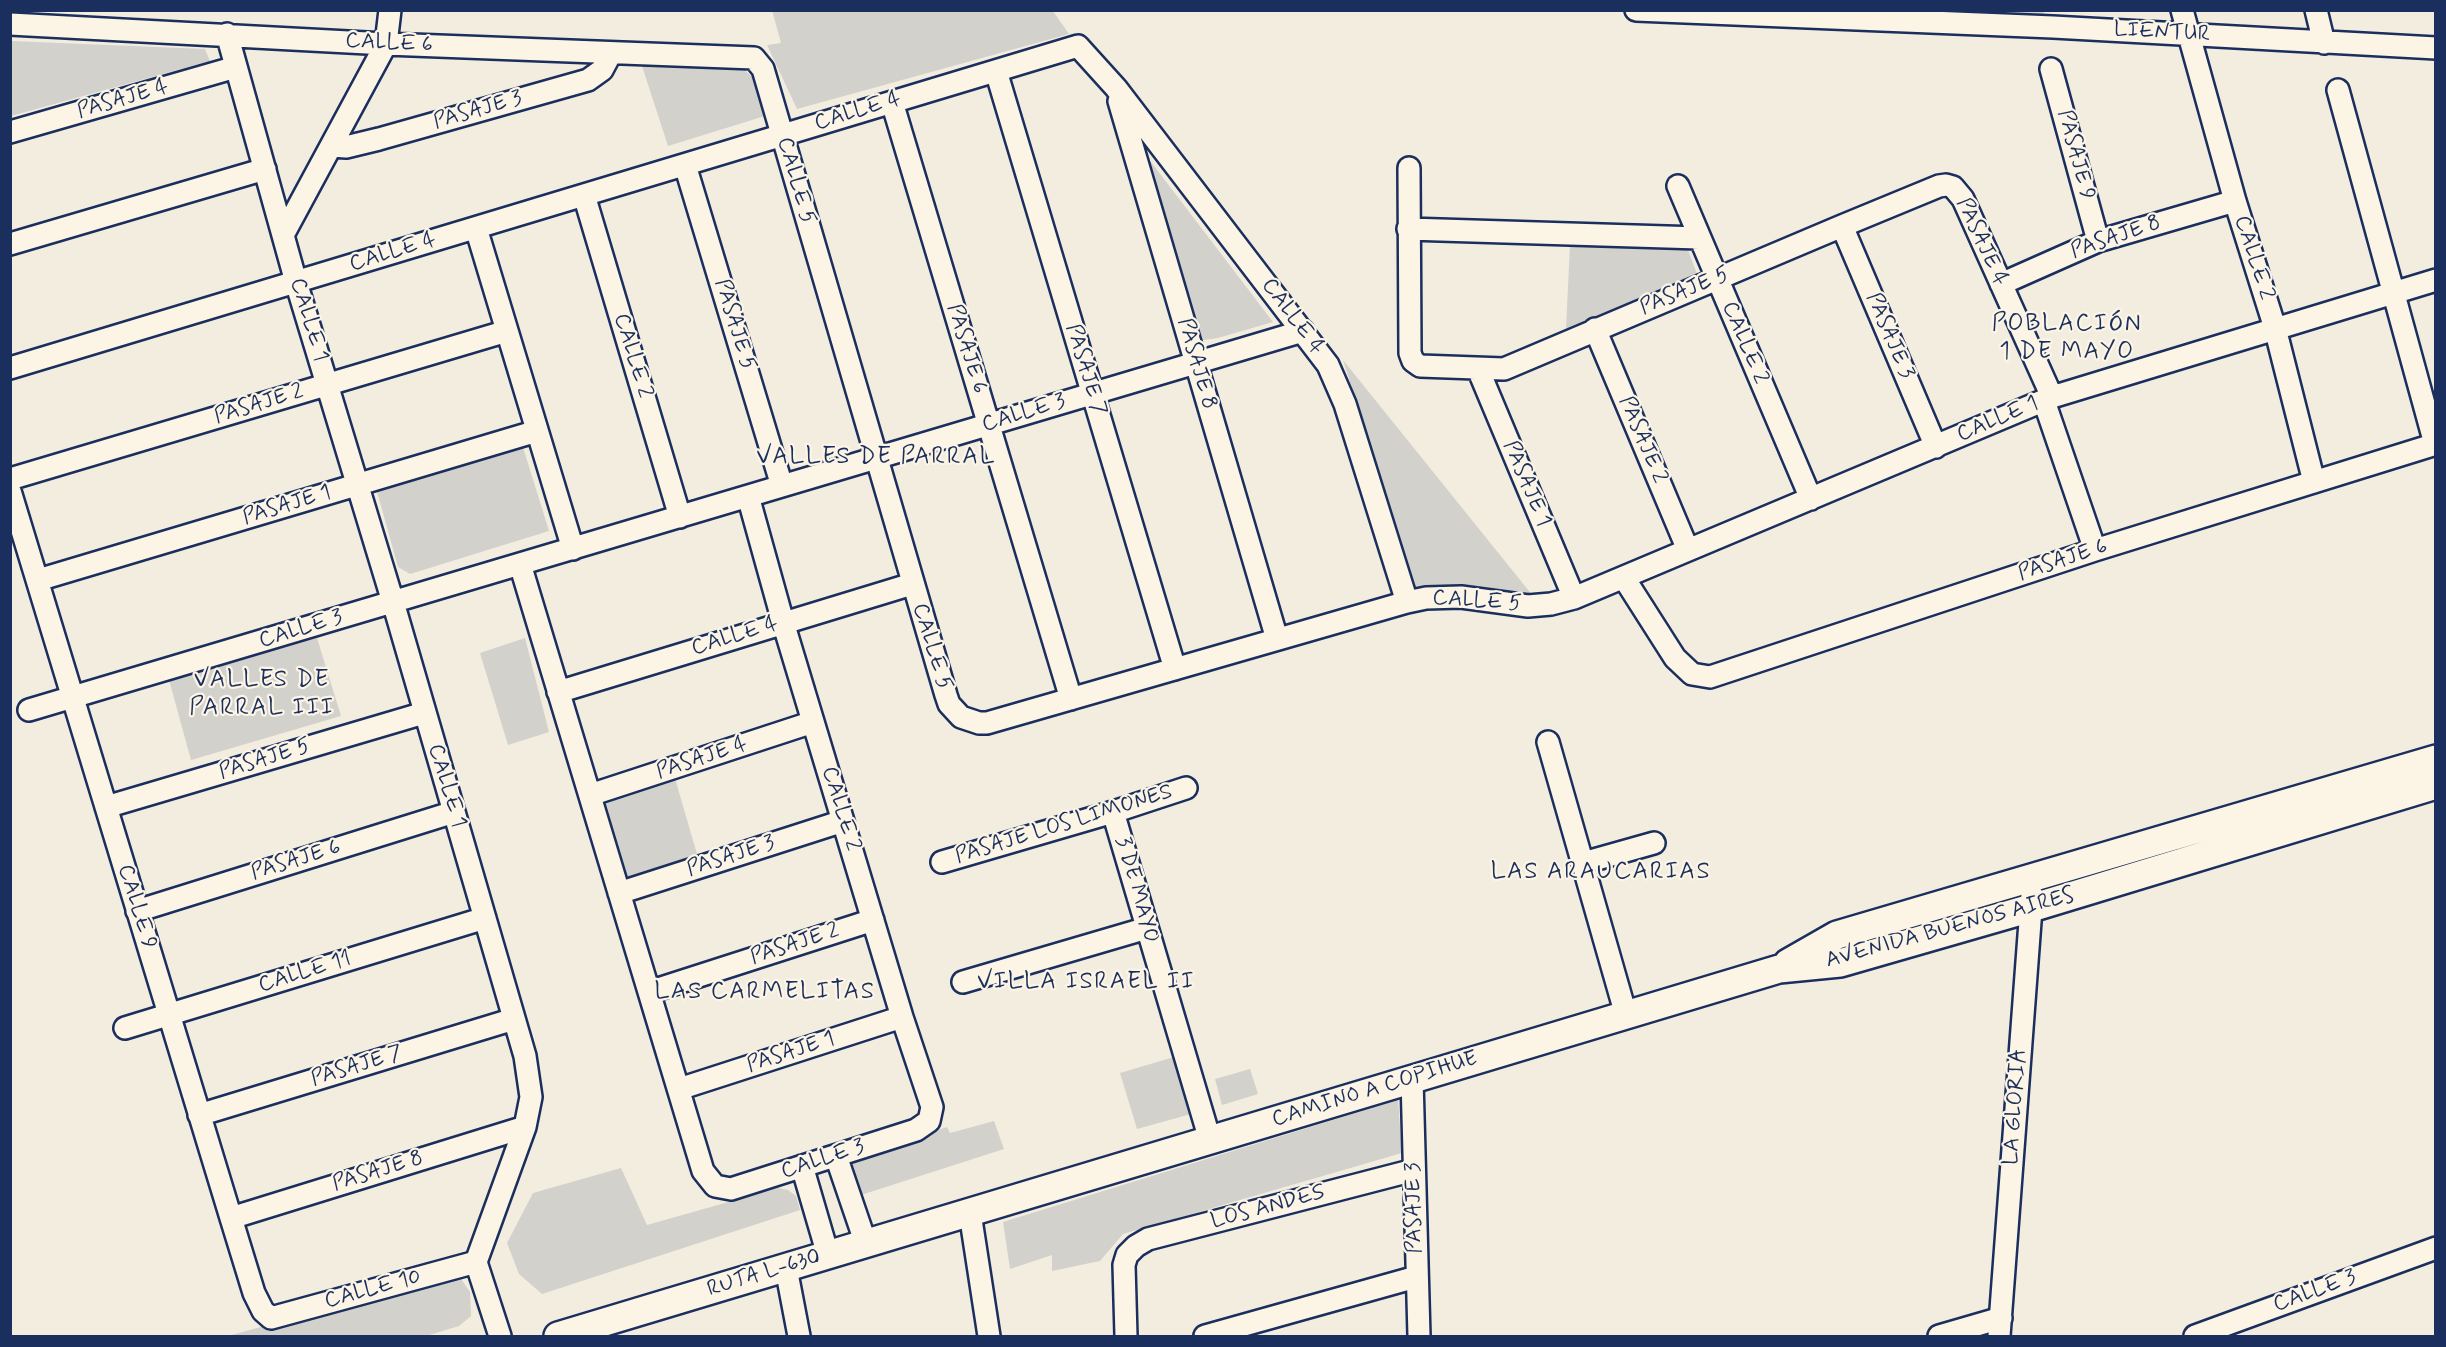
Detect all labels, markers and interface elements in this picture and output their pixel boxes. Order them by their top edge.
street label: LIENTUR [2113,17,2211,49]
street label: CALLE 6 [345,29,433,59]
street label: PASAJE 4 [74,74,172,126]
street label: PASAJE 3 [431,86,525,136]
street label: CALLE 4 [812,86,904,138]
street label: PASAJE 9 [2050,107,2100,203]
street label: CALLE 5 [770,134,820,228]
street label: PASAJE 4 [1949,194,2013,290]
street label: PASAJE 8 [2067,210,2165,266]
street label: CALLE 2 [2227,213,2279,303]
street label: CALLE 4 [347,227,439,279]
street label: PASAJE 5 [1636,262,1734,322]
street label: CALLE 4 [1255,274,1329,360]
street label: CALLE 1 [283,275,333,365]
street label: PASAJE 5 [708,276,760,374]
street label: PASAJE 3 [1859,289,1919,383]
street label: CALLE 2 [1715,298,1773,388]
street label: PASAJE 6 [940,301,992,397]
street label: CALLE 2 [607,311,657,401]
district label: POBLACIÓN 1 DE MAYO [1995,311,2139,367]
street label: PASAJE 8 [1170,315,1222,413]
street label: PASAJE 7 [1059,321,1111,419]
street label: PASAJE 2 [211,379,307,431]
street label: CALLE 3 [979,389,1069,439]
street label: CALLE 1 [1953,391,2043,449]
street label: PASAJE 2 [1612,393,1672,487]
street label: PASAJE 1 [1496,437,1556,531]
district label: VALLES DE PARRAL [755,444,997,472]
street label: PASAJE 1 [240,480,334,532]
street label: PASAJE 6 [2015,534,2111,588]
street label: CALLE 5 [1432,586,1522,618]
street label: CALLE 5 [905,600,957,694]
street label: CALLE 3 [256,605,346,655]
street label: CALLE 4 [689,611,781,663]
district label: VALLES DE PARRAL III [191,667,333,723]
street label: PASAJE 4 [653,732,751,786]
street label: PASAJE 5 [216,734,314,786]
street label: CALLE 1 [421,741,471,831]
street label: CALLE 2 [815,764,865,854]
street label: PASAJE LOS LIMONES [952,779,1176,871]
street label: PASAJE 3 [684,830,778,884]
street label: 3 DE MAYO [1108,834,1164,946]
street label: PASAJE 6 [248,835,344,887]
district label: LAS ARAUCARIAS [1492,859,1710,887]
street label: CALLE 9 [111,862,161,952]
street label: AVENIDA BUENOS AIRES [1823,883,2077,975]
street label: PASAJE 2 [747,918,843,972]
street label: CALLE 11 [255,946,355,1000]
district label: VILLA ISRAEL II [979,969,1193,997]
district label: LAS CARMELITAS [656,979,874,1007]
street label: PASAJE 1 [744,1026,838,1080]
street label: PASAJE 7 [308,1041,406,1093]
street label: CAMINO A COPIHUE [1269,1046,1481,1134]
street label: LA GLORIA [1999,1048,2033,1166]
street label: CALLE 3 [778,1134,868,1186]
street label: PASAJE 8 [329,1146,427,1198]
street label: PASAJE 3 [1401,1162,1429,1254]
street label: LOS ANDES [1208,1180,1328,1236]
street label: RUTA L-630 [704,1244,824,1304]
street label: CALLE 10 [322,1264,424,1316]
street label: CALLE 3 [2270,1265,2360,1319]

